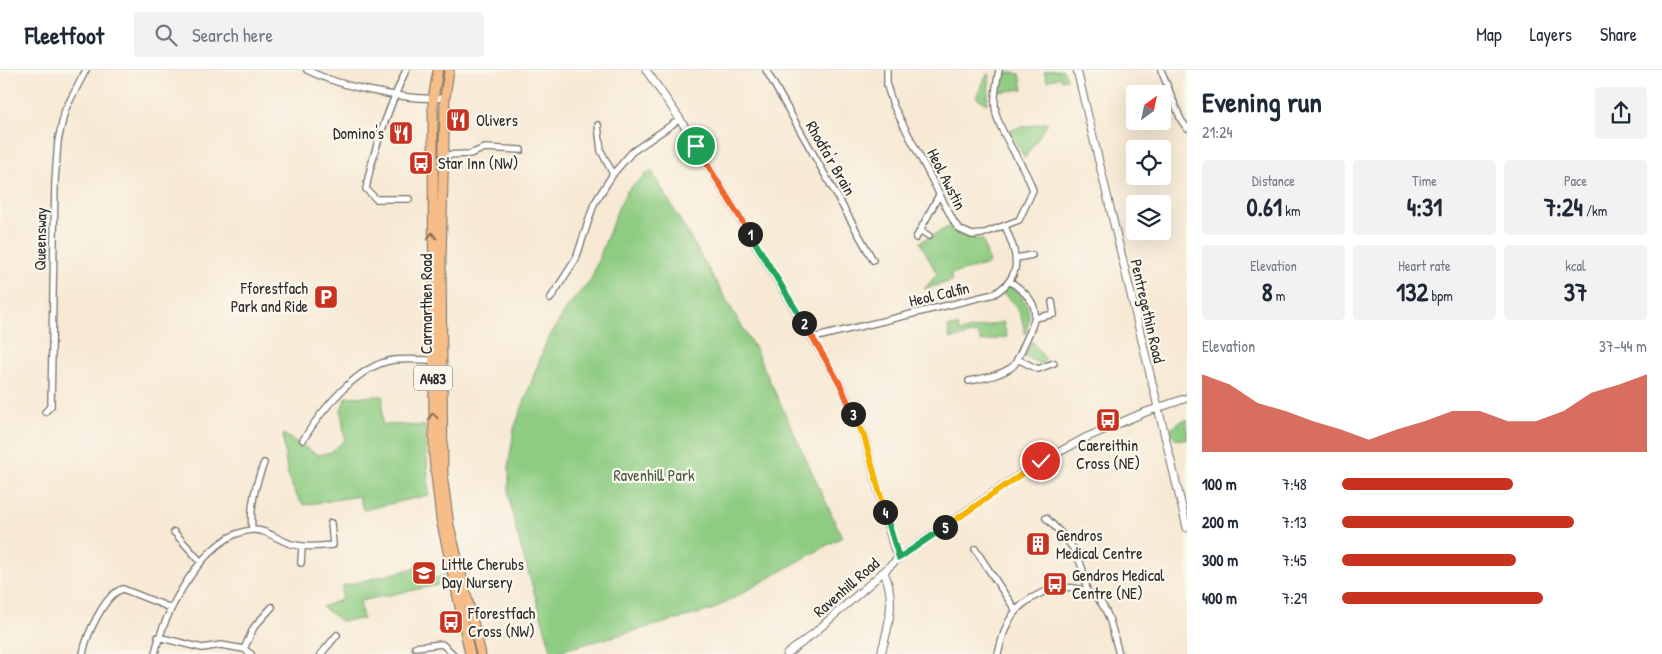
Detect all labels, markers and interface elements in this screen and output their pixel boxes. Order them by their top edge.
search box [134,12,484,57]
text: Fleetfoot [25,19,104,51]
icon: search [152,21,180,49]
text: Search here [192,22,273,48]
text: Map [1476,22,1502,47]
text: Layers [1530,22,1572,47]
text: Share [1600,22,1637,47]
text: Evening run [1202,83,1322,121]
north arrow [1126,85,1171,130]
map controls [1126,85,1171,240]
button: share [1595,87,1647,139]
restaurant icon: Olivers [445,107,471,133]
place label: Olivers [476,109,518,131]
street label: Rhodfa'r Brain [801,117,861,199]
restaurant icon: Domino's [388,120,414,146]
text: 21:24 [1202,121,1233,143]
place label: Domino's [333,122,384,144]
pin [675,125,717,167]
icon: arrive [682,132,710,160]
button: locate [1126,140,1171,185]
street label: Heol Awstin [922,145,972,213]
bus stop icon: Star Inn (NW) [408,150,434,176]
place label: Star Inn (NW) [438,152,518,174]
text: Distance [1252,171,1295,190]
text: Time [1412,171,1437,190]
text: Pace [1564,171,1587,190]
text: 0.61 [1246,190,1282,224]
text: 4:31 [1407,190,1442,224]
text: 7:24 [1544,190,1583,224]
button: layers [1126,195,1171,240]
text: km [1282,201,1301,220]
text: /km [1583,201,1607,220]
street label: Queensway [28,207,52,271]
pin: 1 [738,222,762,246]
text: 1 [748,225,753,244]
one-way arrow [427,232,438,240]
street label: Carmarthen Road [415,254,437,354]
text: Elevation [1250,256,1297,275]
text: Heart rate [1398,256,1451,275]
text: kcal [1565,256,1586,275]
street label: Pentregethin Road [1125,257,1171,365]
text: 8 [1262,275,1273,309]
text: 132 [1396,275,1428,309]
text: 37 [1564,275,1587,309]
street label: Heol Calfin [907,276,971,312]
place label: Fforestfach Park and Ride [231,277,309,317]
parking icon: Fforestfach Park and Ride [313,284,339,310]
text: m [1273,286,1285,305]
text: bpm [1428,286,1453,305]
pin: 2 [792,310,816,336]
text: 2 [801,314,808,333]
text: Elevation [1202,335,1255,357]
text: 37–44 m [1599,335,1647,357]
road number: A483 [414,366,452,390]
pin: 3 [840,402,866,426]
text: 3 [850,405,857,424]
bus stop icon: Caereithin Cross (NE) [1095,407,1121,433]
one-way arrow [428,412,438,420]
place label: Caereithin Cross (NE) [1076,434,1140,474]
pin [1020,440,1062,482]
icon: check [1027,447,1055,475]
park label: Ravenhill Park [613,464,695,486]
text: 100 m [1202,473,1237,495]
text: 7:48 [1282,473,1307,495]
pin: 4 [872,500,898,524]
text: 4 [883,503,888,522]
text: 200 m [1202,511,1238,533]
text: 7:13 [1282,511,1307,533]
pin: 5 [932,514,958,540]
text: 5 [943,518,948,537]
place label: Gendros Medical Centre [1056,524,1143,564]
building icon: Gendros Medical Centre [1025,531,1051,557]
text: 300 m [1202,549,1238,571]
text: 7:45 [1282,549,1306,571]
street label: Ravenhill Road [808,552,884,622]
place label: Little Cherubs Day Nursery [442,553,524,593]
school or university icon: Little Cherubs Day Nursery [411,560,437,586]
place label: Gendros Medical Centre (NE) [1072,564,1165,604]
bus stop icon: Gendros Medical Centre (NE) [1042,571,1068,597]
text: 400 m [1202,587,1237,609]
text: 7:29 [1282,587,1307,609]
place label: Fforestfach Cross (NW) [467,602,536,642]
bus stop icon: Fforestfach Cross (NW) [438,609,464,635]

